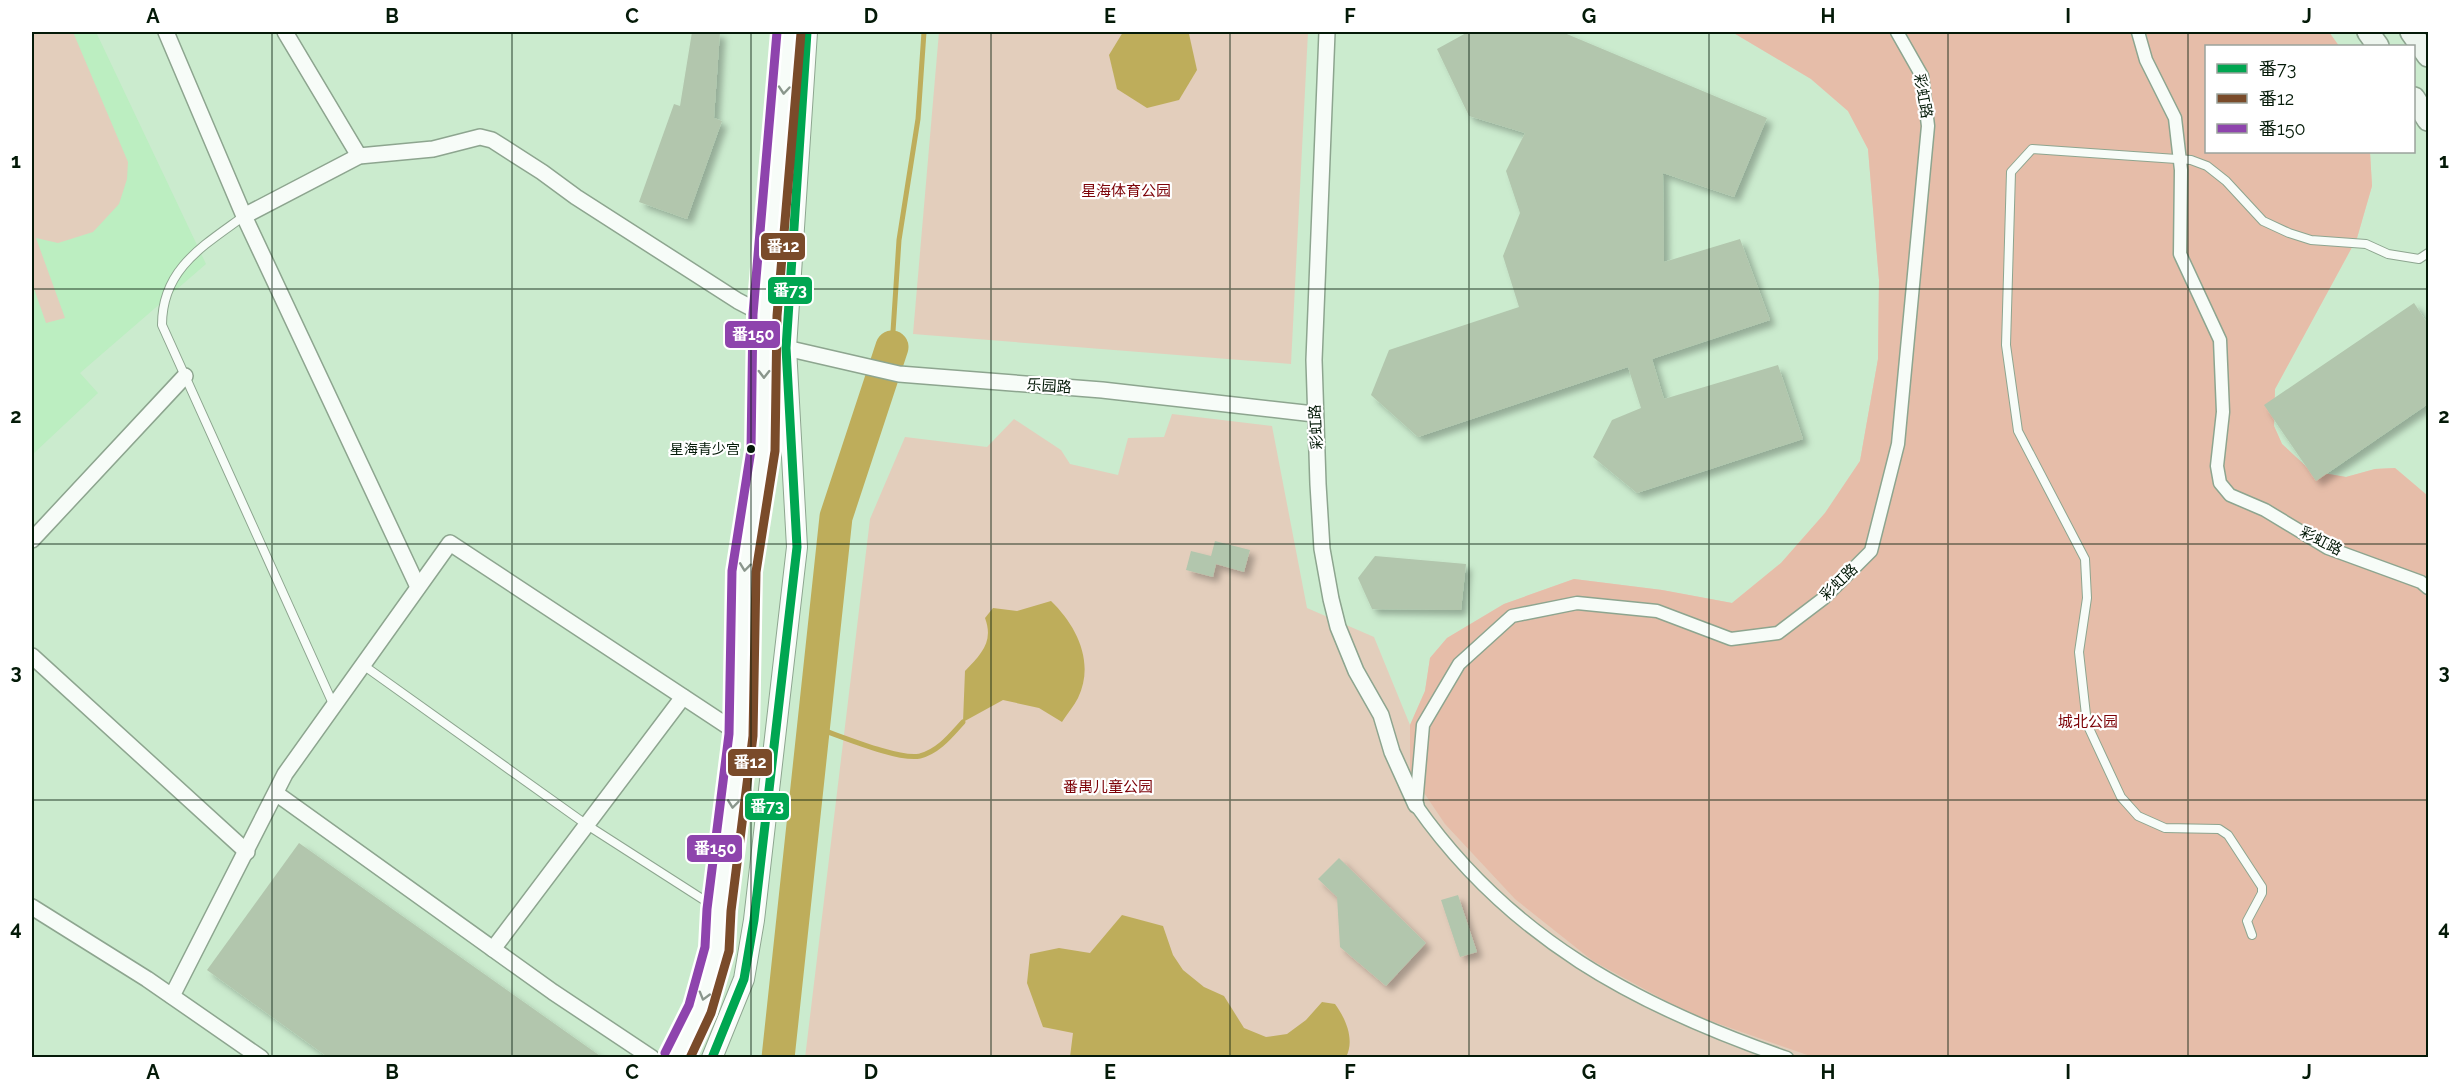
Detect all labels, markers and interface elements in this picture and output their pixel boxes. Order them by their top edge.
text: A [146,4,160,28]
text: B [385,4,399,28]
text: C [625,4,639,28]
text: D [864,4,878,28]
text: E [1104,4,1116,28]
text: F [1344,4,1356,28]
text: G [1582,4,1596,28]
text: H [1821,4,1835,28]
text: I [2065,4,2071,28]
text: J [2302,4,2312,28]
legend [2205,45,2415,153]
text: 番73 [2259,58,2296,79]
street label: 彩虹路 [1910,72,1936,120]
one-way arrow [778,85,791,94]
text: 番12 [2259,88,2294,109]
text: 番150 [2259,118,2306,139]
text: 1 [11,149,21,173]
text: 1 [2439,149,2449,173]
park label: 星海体育公园 [1081,182,1171,200]
line badge: 番12 [760,232,806,261]
text: 番12 [767,237,799,256]
line badge: 番73 [767,276,813,305]
text: 番73 [773,281,807,300]
line badge: 番150 [724,320,781,349]
text: 番150 [732,325,774,344]
one-way arrow [758,369,771,378]
street label: 乐园路 [1026,375,1072,397]
text: 2 [10,404,22,428]
street label: 彩虹路 [1306,404,1326,450]
text: 2 [2438,404,2450,428]
place label: 星海青少宫 [670,441,740,457]
marker: 星海青少宫 [745,443,757,455]
street label: 彩虹路 [2297,523,2345,559]
street label: 彩虹路 [1817,560,1861,604]
one-way arrow [739,563,752,572]
text: 3 [10,660,22,684]
text: 3 [2438,660,2450,684]
park label: 城北公园 [2058,713,2118,731]
line badge: 番12 [727,748,773,777]
text: 番12 [734,753,766,772]
park label: 番禺儿童公园 [1063,778,1153,796]
line badge: 番73 [744,792,790,821]
text: 番73 [750,797,784,816]
one-way arrow [727,799,739,808]
line badge: 番150 [686,834,743,863]
text: 番150 [694,839,736,858]
text: 4 [10,916,22,940]
text: 4 [2438,916,2450,940]
one-way arrow [698,991,711,1001]
text: A [146,1060,160,1084]
text: B [385,1060,399,1084]
text: C [625,1060,639,1084]
text: D [864,1060,878,1084]
text: E [1104,1060,1116,1084]
text: F [1344,1060,1356,1084]
text: G [1582,1060,1596,1084]
text: H [1821,1060,1835,1084]
text: I [2065,1060,2071,1084]
text: J [2302,1060,2312,1084]

